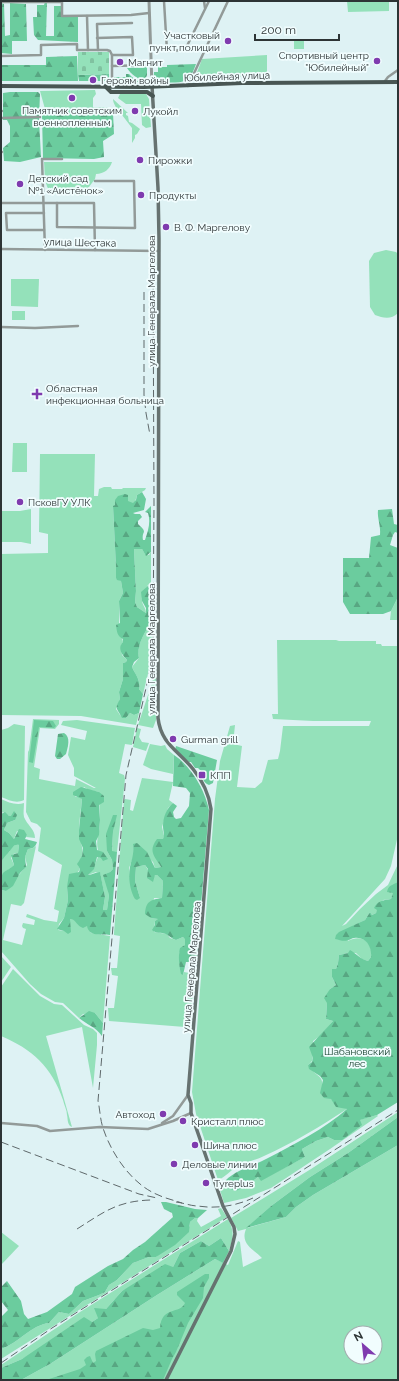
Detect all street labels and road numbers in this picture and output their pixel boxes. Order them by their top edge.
street label: Юбилейная улица [184,69,270,84]
street label: улица Генерала Маргелова [146,235,157,367]
street label: улица Шестака [44,236,116,249]
street label: улица Генерала Маргелова [146,583,157,715]
street label: улица Генерала Маргелова [180,901,203,1033]

